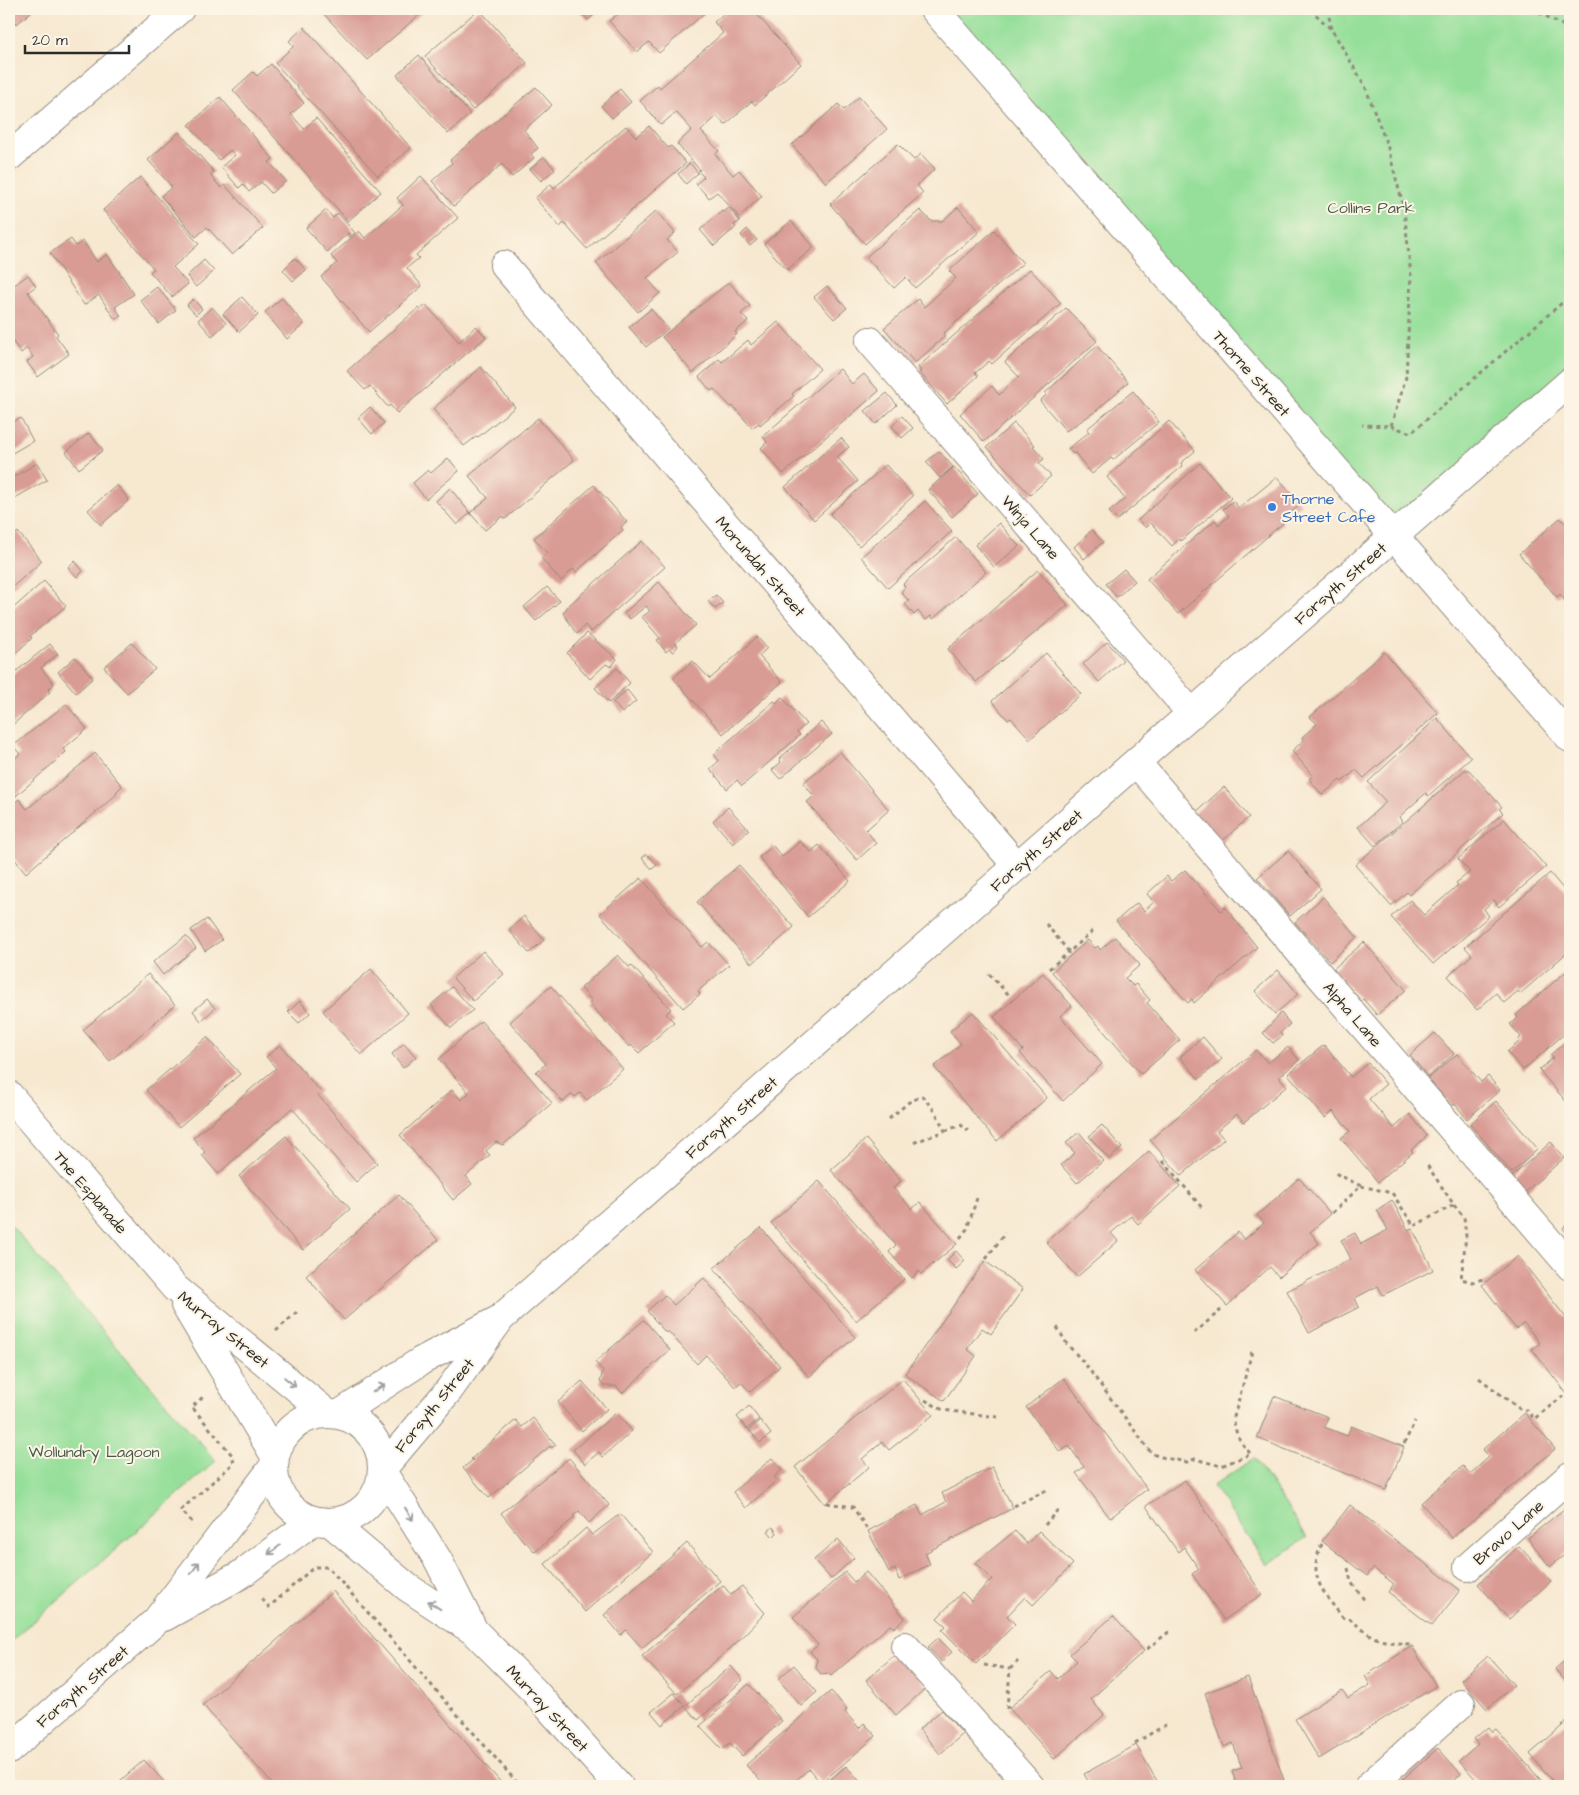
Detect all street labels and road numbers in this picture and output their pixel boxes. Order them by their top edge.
street label: Thorne Street [1207,326,1295,422]
street label: Winja Lane [996,491,1065,565]
street label: Morundah Street [710,511,811,622]
street label: Forsyth Street [1290,537,1393,631]
street label: Forsyth Street [986,804,1089,898]
street label: Alpha Lane [1318,977,1387,1052]
street label: Forsyth Street [681,1071,784,1165]
street label: The Esplanade [48,1147,133,1239]
street label: Murray Street [172,1286,274,1375]
street label: Forsyth Street [390,1353,481,1458]
street label: Bravo Lane [1469,1495,1549,1570]
street label: Forsyth Street [32,1640,135,1734]
street label: Murray Street [500,1660,594,1758]

